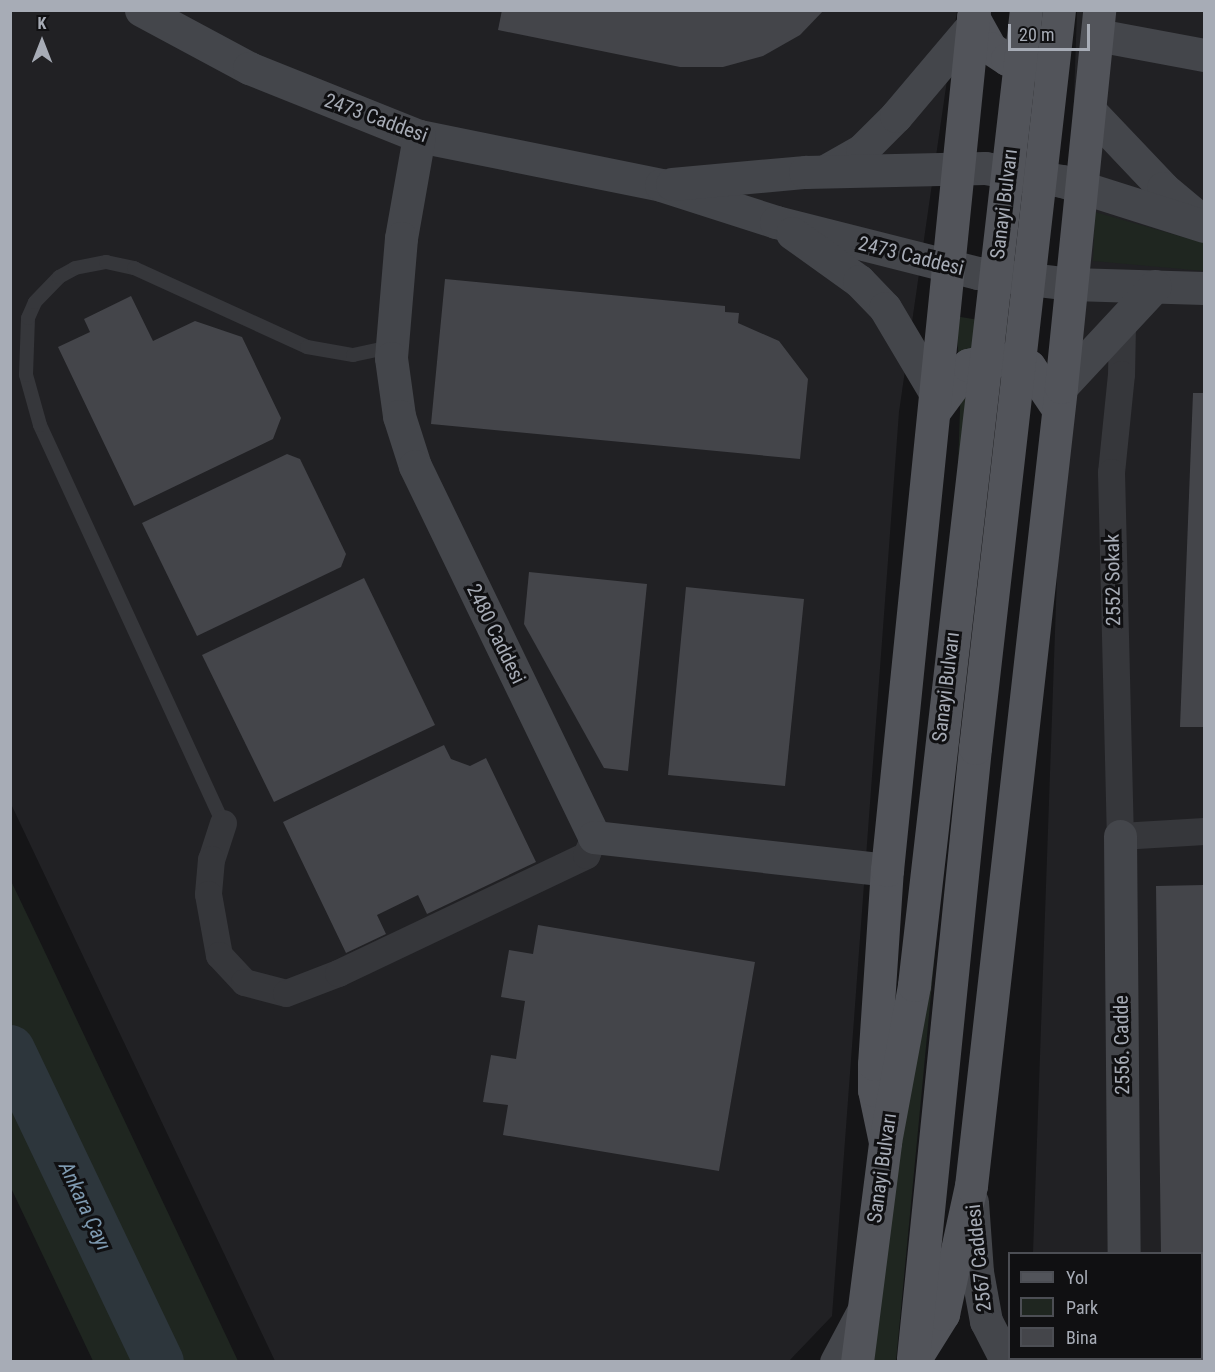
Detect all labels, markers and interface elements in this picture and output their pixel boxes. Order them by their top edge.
north arrow [12,12,72,72]
scale bar [1011,12,1094,50]
text: K [38,14,46,33]
text: 20 m [1019,24,1054,45]
street label: 2473 Caddesi [321,88,431,148]
street label: Sanayi Bulvarı [985,148,1023,260]
street label: 2473 Caddesi [856,231,966,281]
street label: 2552 Sokak [1100,534,1126,626]
street label: 2480 Caddesi [462,580,530,688]
street label: Sanayi Bulvarı [927,631,965,743]
street label: 2556. Cadde [1109,995,1135,1095]
street label: Sanayi Bulvarı [862,1112,902,1224]
water label: Ankara Çayı [53,1157,117,1255]
street label: 2567 Caddesi [961,1203,997,1313]
legend [1008,1252,1203,1360]
text: Yol [1066,1267,1088,1288]
text: Park [1066,1297,1098,1318]
text: Bina [1066,1327,1097,1348]

